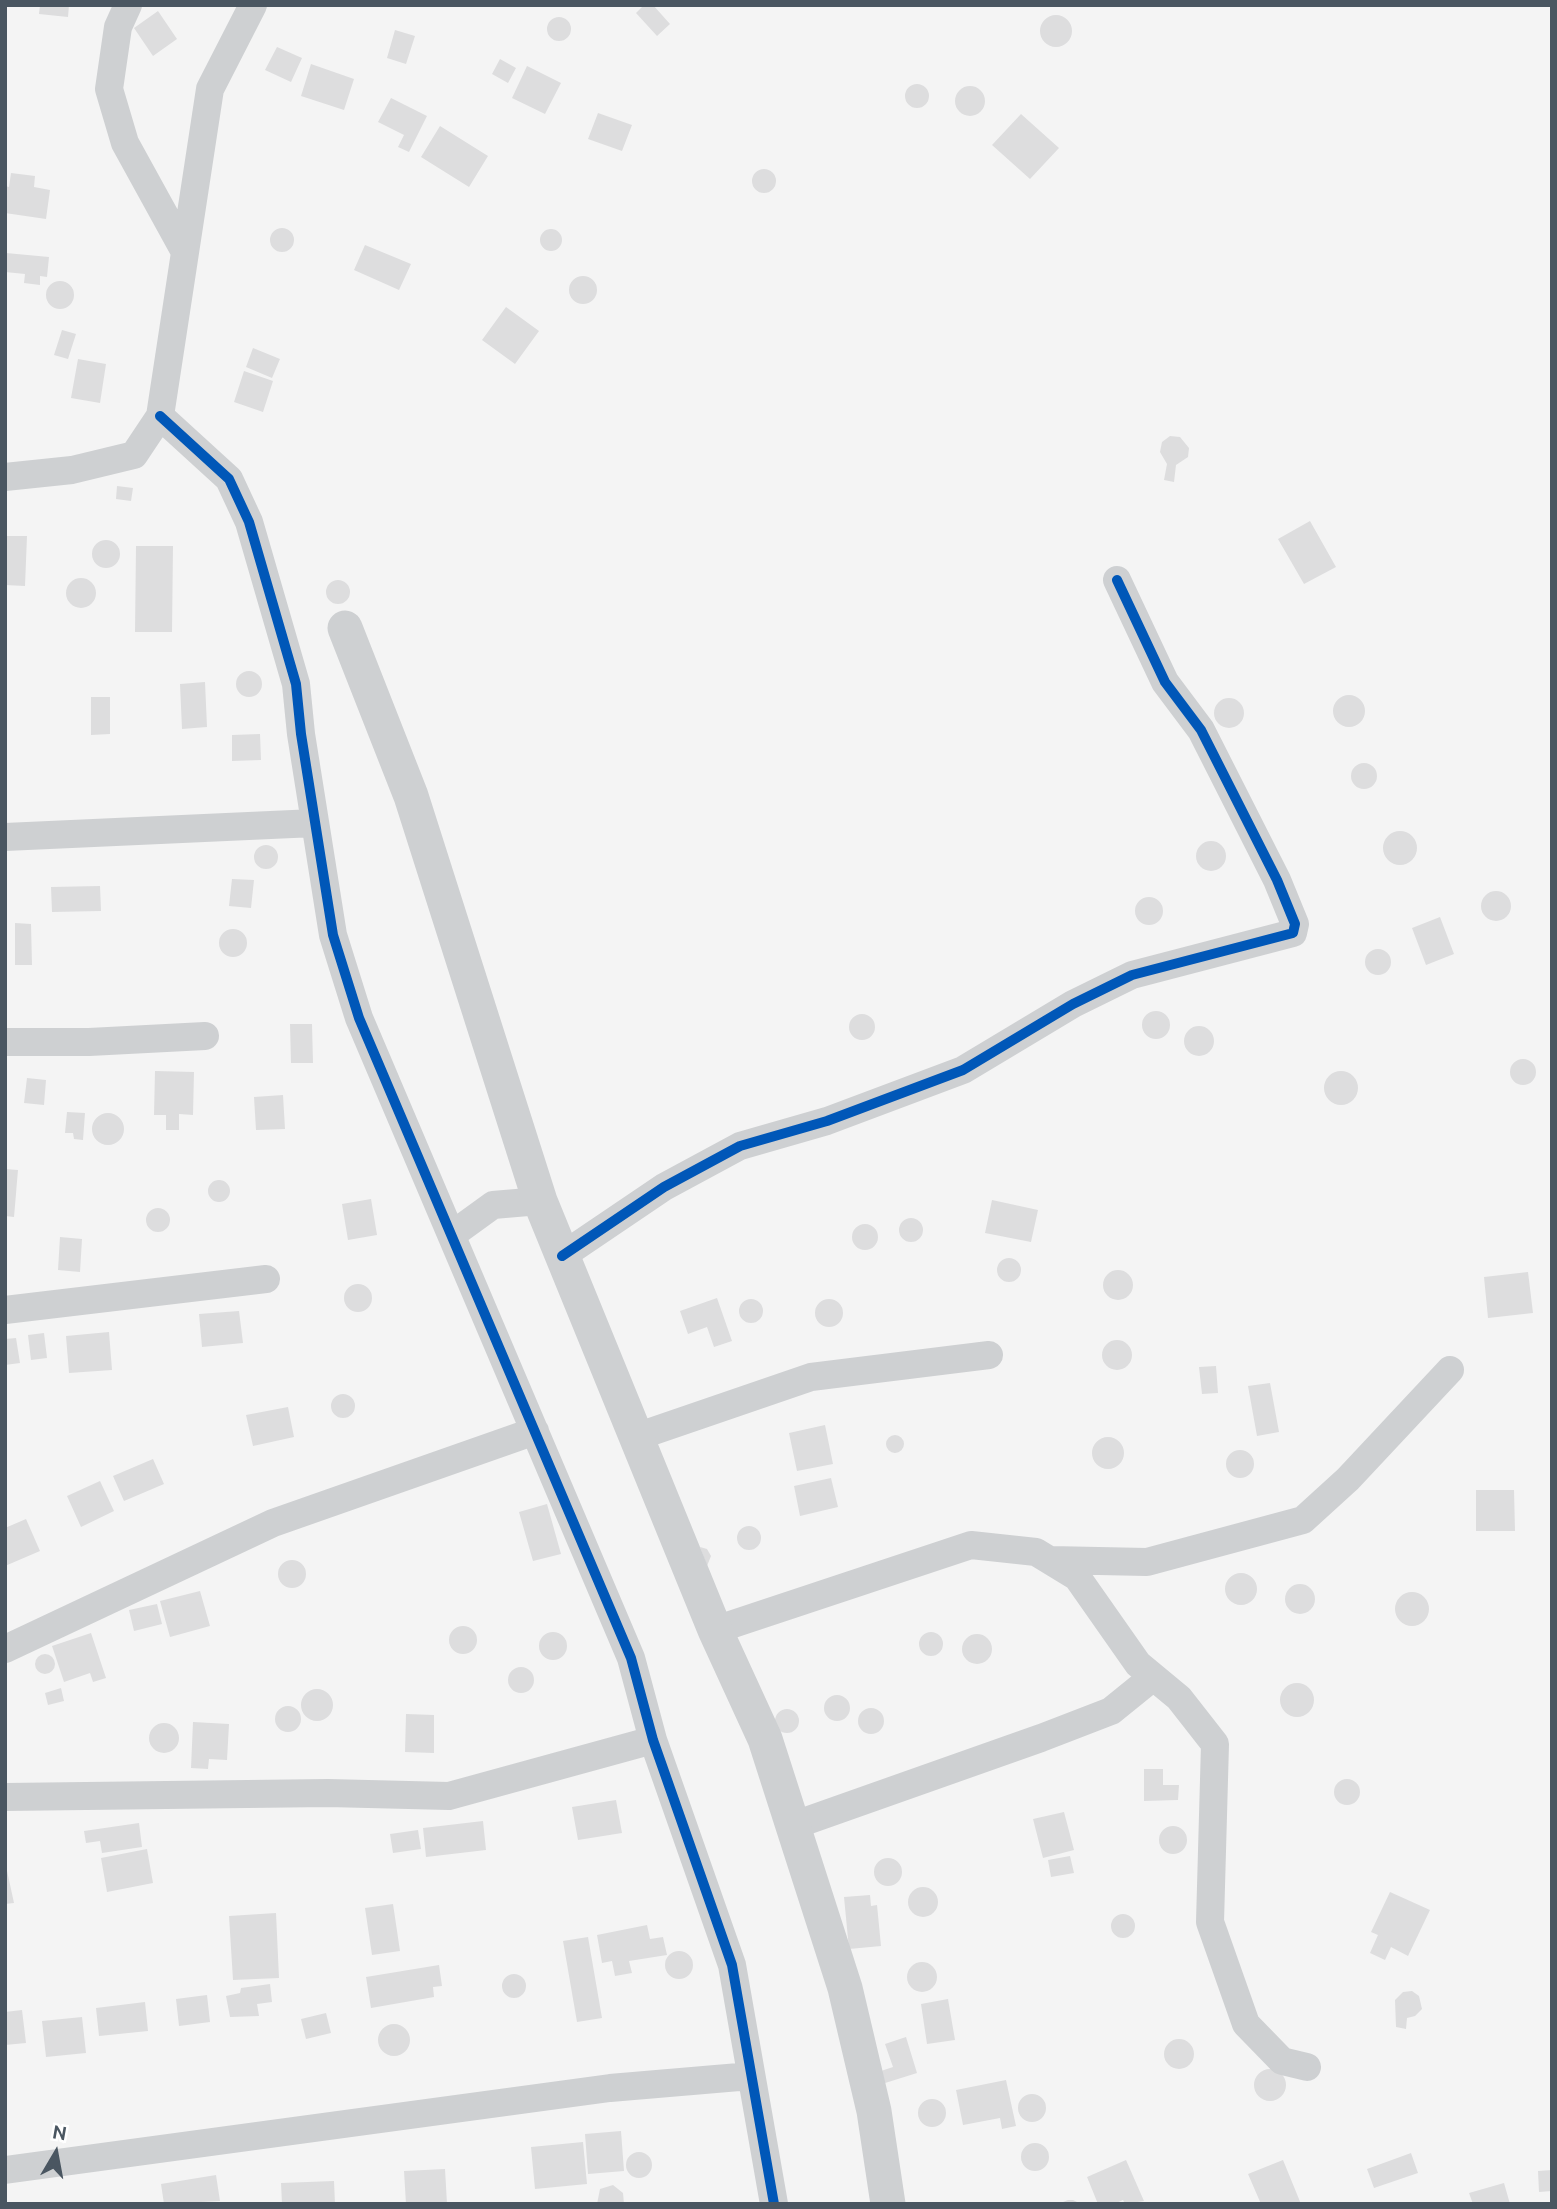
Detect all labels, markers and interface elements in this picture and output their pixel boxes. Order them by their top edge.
north arrow [21,2118,91,2188]
text: N [51,2120,69,2144]

